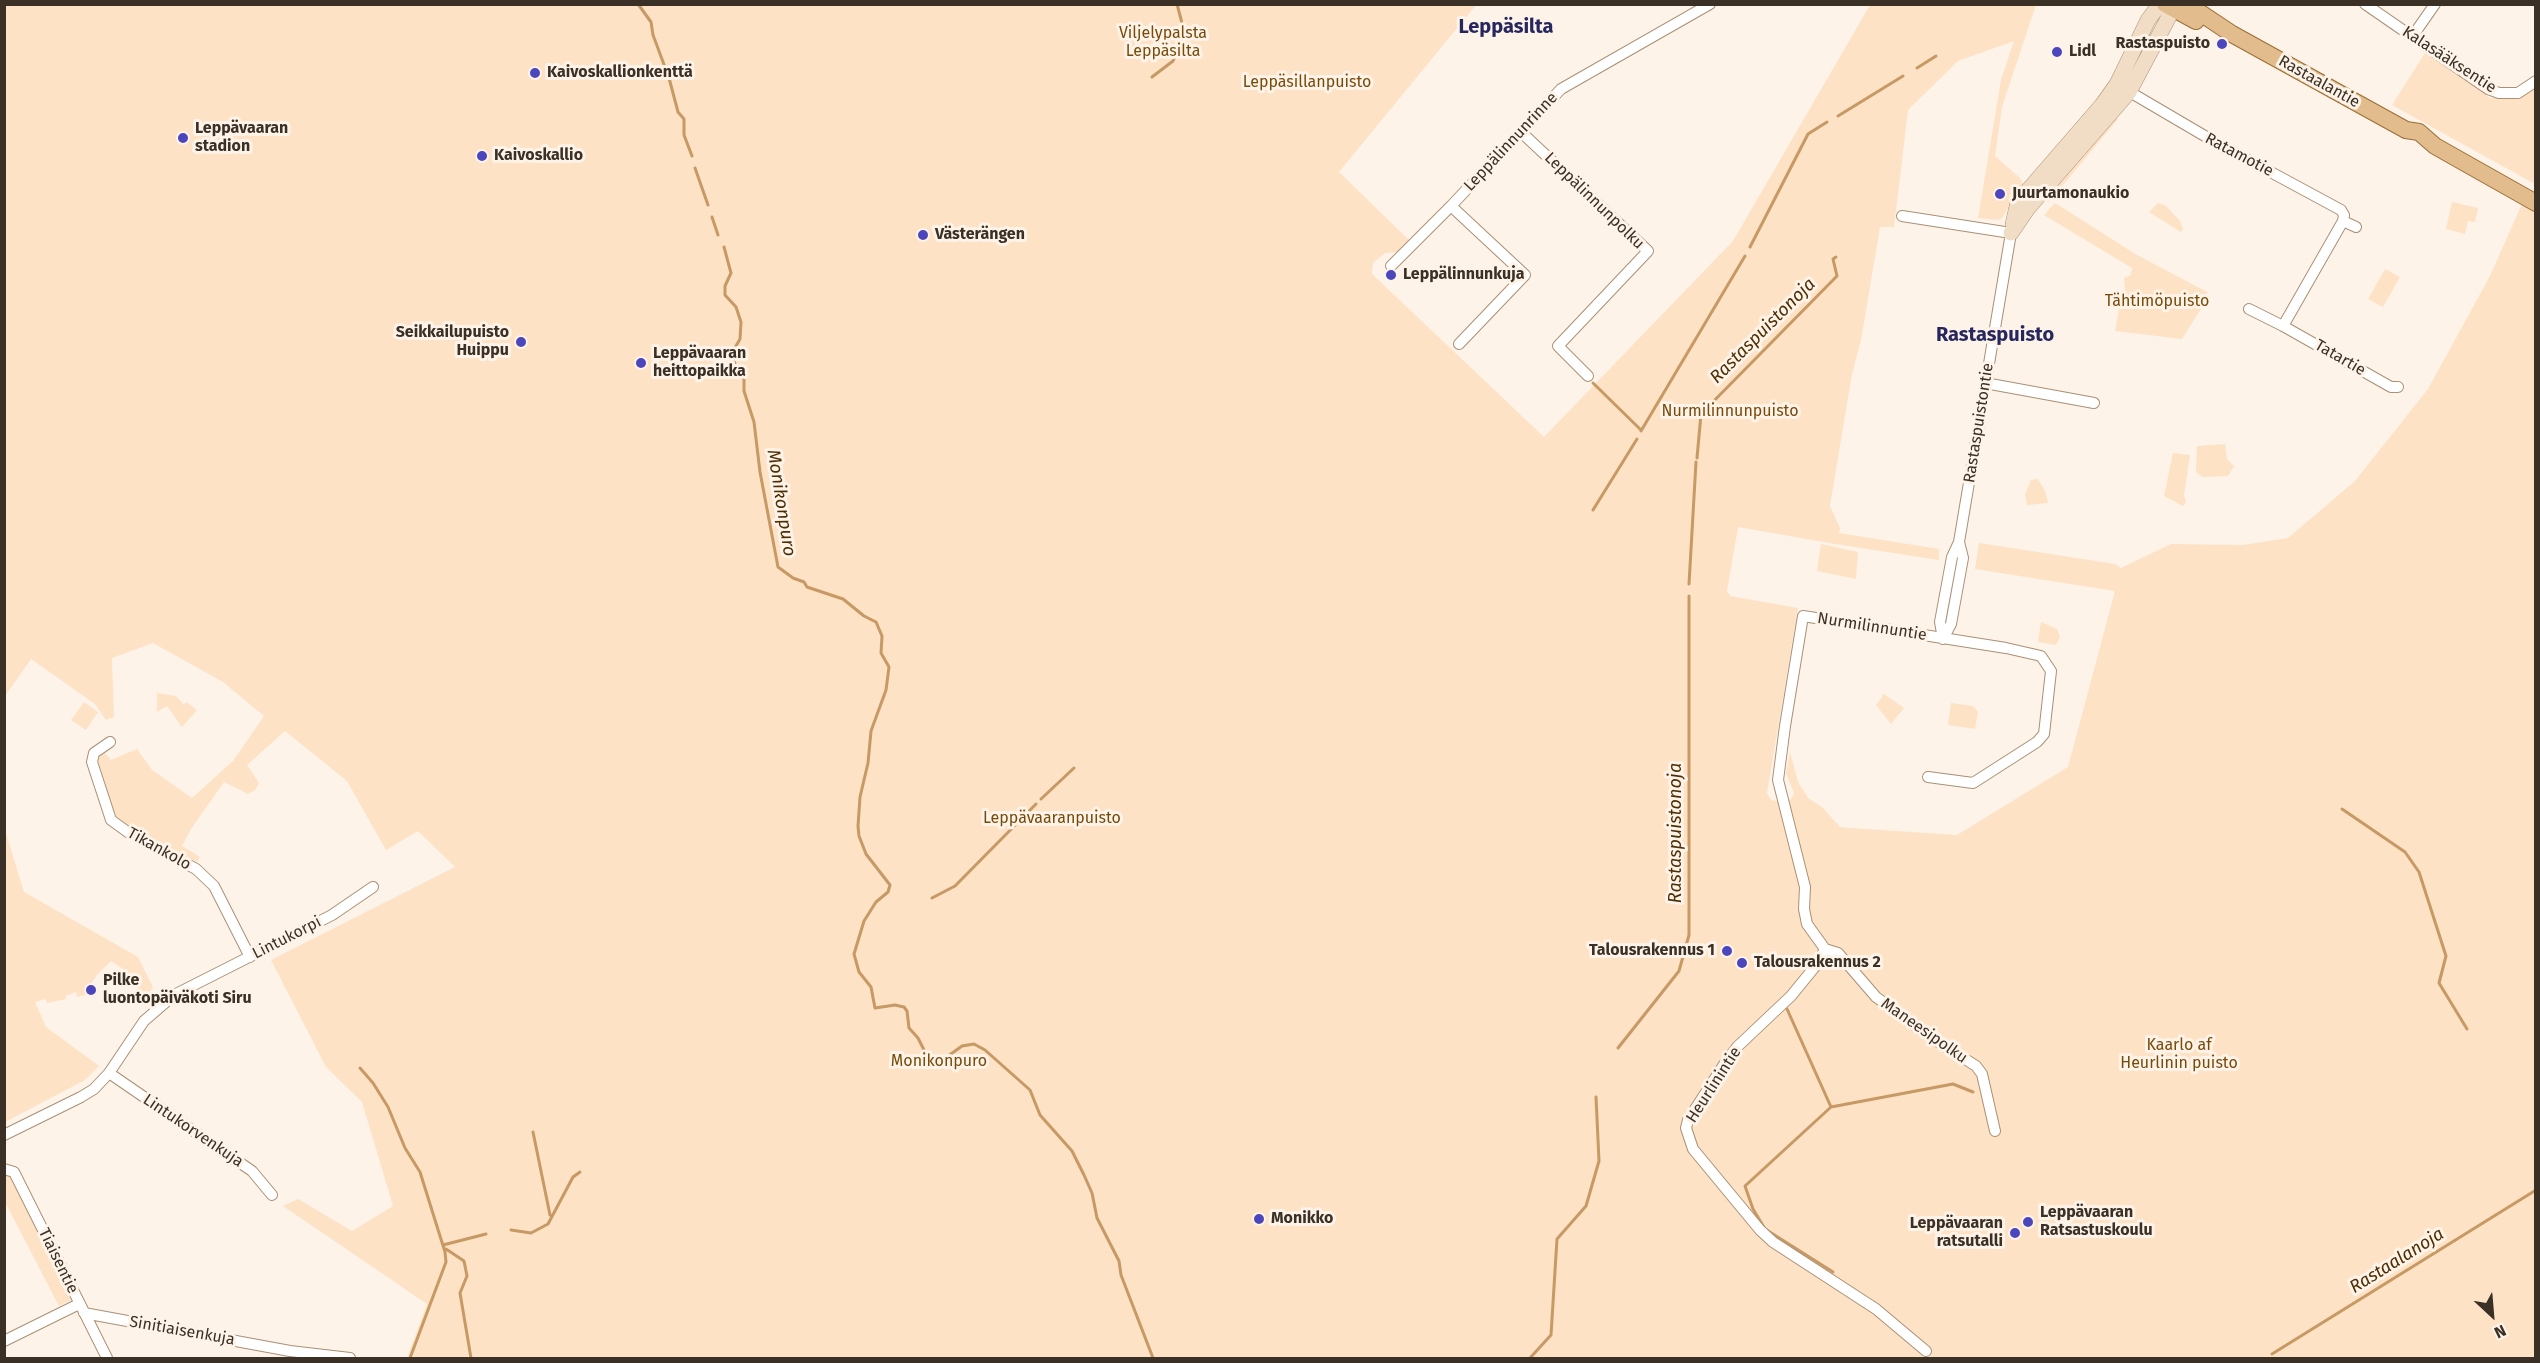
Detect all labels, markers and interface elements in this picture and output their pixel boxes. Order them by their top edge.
district label: Leppäsilta [1459,15,1553,39]
street label: Kalasääksentie [2398,22,2500,98]
park label: Viljelypalsta Leppäsilta [1119,24,1207,62]
place label: Rastaspuisto [2115,34,2210,54]
marker: Rastaspuisto [2215,37,2229,51]
place label: Lidl [2069,42,2096,62]
marker: Lidl [2050,45,2064,59]
street label: Rastaalantie [2275,52,2363,112]
place label: Kaivoskallionkenttä [547,63,693,83]
marker: Kaivoskallionkenttä [528,66,542,80]
park label: Leppäsillanpuisto [1243,73,1371,93]
street label: Leppälinnunrinne [1460,88,1562,196]
place label: Leppävaaran stadion [195,119,288,157]
street label: Ratamotie [2202,129,2276,181]
marker: Leppävaaran stadion [176,131,190,145]
place label: Kaivoskallio [494,146,583,166]
marker: Kaivoskallio [475,149,489,163]
street label: Leppälinnunpolku [1540,149,1648,253]
place label: Juurtamonaukio [2012,184,2129,204]
marker: Juurtamonaukio [1993,187,2007,201]
place label: Västerängen [935,225,1025,245]
marker: Västerängen [916,228,930,242]
place label: Leppälinnunkuja [1403,265,1524,285]
marker: Leppälinnunkuja [1384,268,1398,282]
water label: Rastaspuistonoja [1706,274,1820,388]
park label: Tähtimöpuisto [2105,292,2209,312]
place label: Seikkailupuisto Huippu [396,323,509,361]
district label: Rastaspuisto [1936,323,2054,347]
marker: Seikkailupuisto Huippu [514,335,528,349]
street label: Tatartie [2311,336,2369,380]
place label: Leppävaaran heittopaikka [653,344,746,382]
marker: Leppävaaran heittopaikka [634,356,648,370]
street label: Rastaspuistontie [1960,362,1998,484]
park label: Nurmilinnunpuisto [1662,402,1798,422]
water label: Monikonpuro [762,448,800,558]
street label: Nurmilinnuntie [1816,609,1928,645]
water label: Rastaspuistonoja [1665,763,1687,903]
park label: Leppävaaranpuisto [983,809,1121,829]
street label: Tikankolo [124,824,194,874]
street label: Lintukorpi [249,913,325,963]
place label: Talousrakennus 1 [1589,941,1715,961]
marker: Talousrakennus 1 [1720,944,1734,958]
place label: Talousrakennus 2 [1754,953,1881,973]
marker: Talousrakennus 2 [1735,956,1749,970]
place label: Pilke luontopäiväkoti Siru [103,971,252,1009]
marker: Pilke luontopäiväkoti Siru [84,983,98,997]
street label: Maneesipolku [1877,994,1971,1068]
park label: Kaarlo af Heurlinin puisto [2120,1036,2238,1074]
street label: Heurlinintie [1682,1043,1746,1127]
park label: Monikonpuro [891,1052,987,1072]
street label: Lintukorvenkuja [139,1090,247,1172]
place label: Leppävaaran Ratsastuskoulu [2040,1203,2153,1241]
place label: Monikko [1271,1209,1333,1229]
marker: Monikko [1252,1212,1266,1226]
place label: Leppävaaran ratsutalli [1910,1214,2003,1252]
marker: Leppävaaran Ratsastuskoulu [2021,1215,2035,1229]
water label: Rastaalanoja [2346,1223,2448,1299]
street label: Tiaisentie [34,1225,82,1297]
marker: Leppävaaran ratsutalli [2008,1226,2022,1240]
north arrow [2462,1285,2522,1345]
street label: Sinitiaisenkuja [128,1312,236,1350]
text: N [2491,1321,2509,1342]

